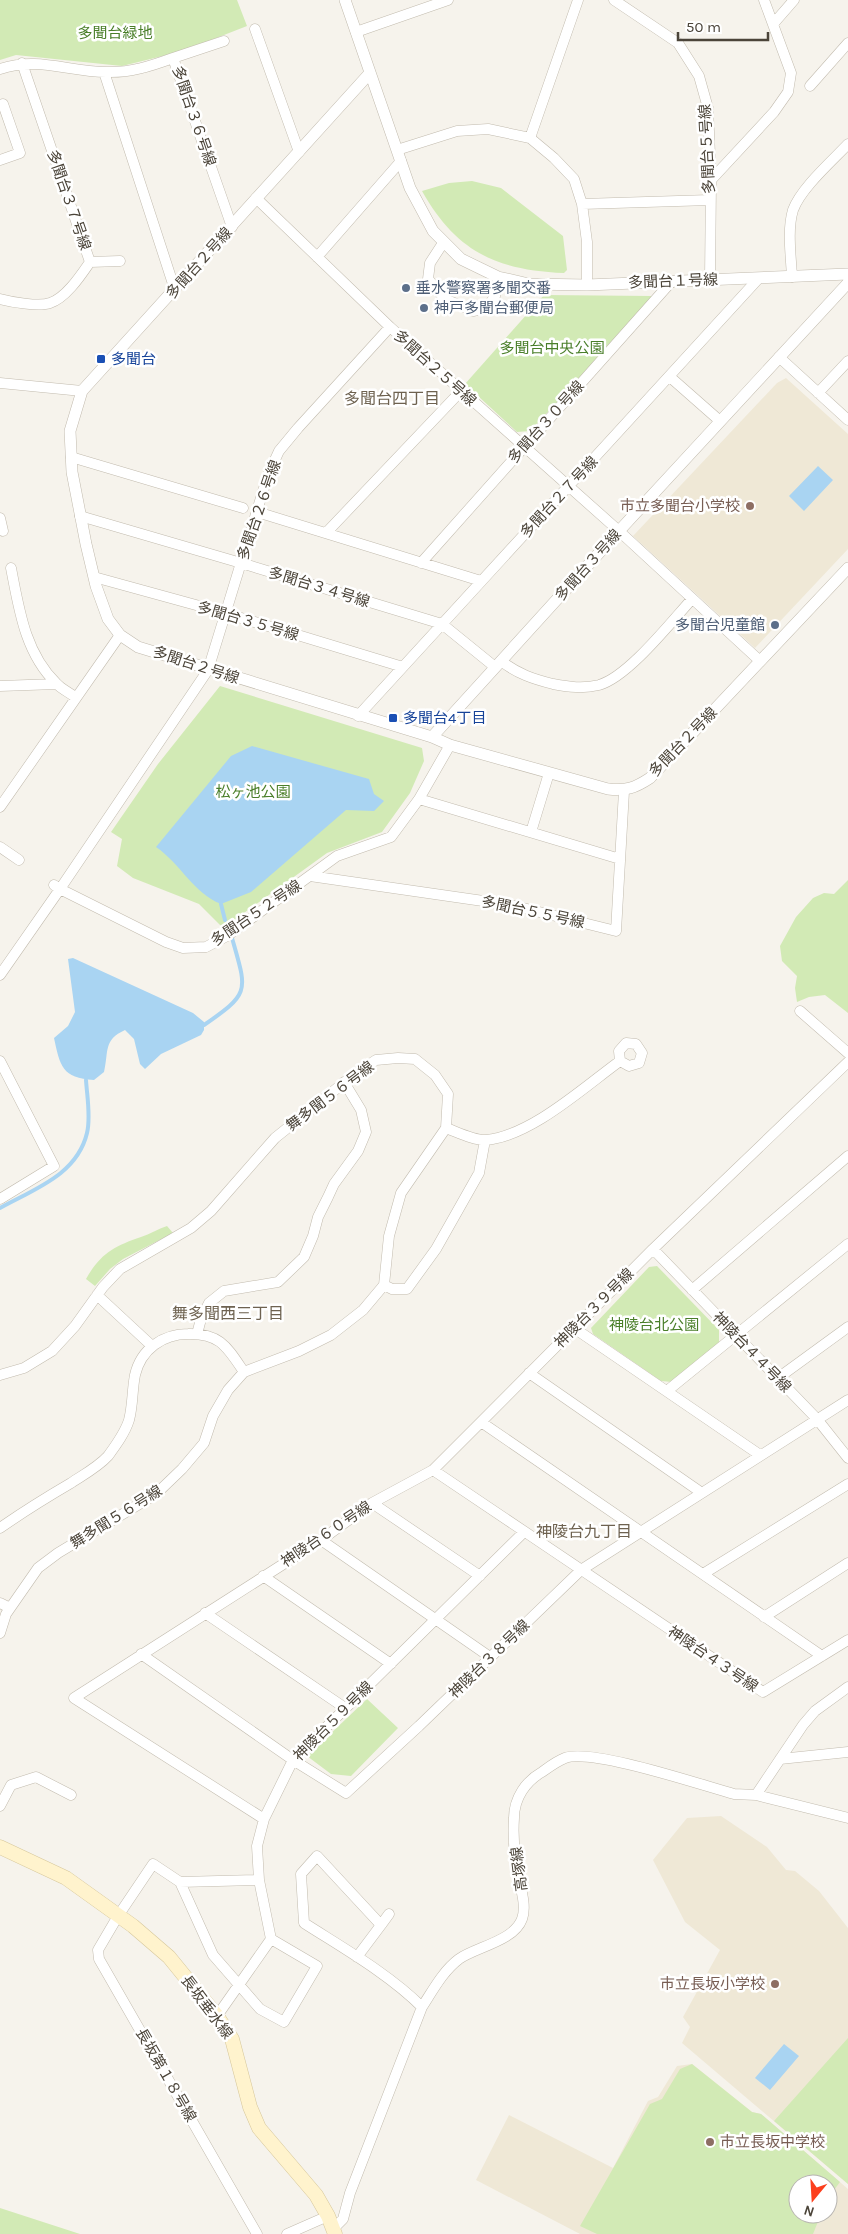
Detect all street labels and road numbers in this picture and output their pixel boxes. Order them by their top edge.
street label: 多聞台３６号線 [168,63,220,169]
street label: 多聞台５号線 [696,104,718,194]
street label: 多聞台３７号線 [43,147,95,253]
street label: 多聞台２号線 [162,224,236,302]
street label: 多聞台１号線 [628,270,718,292]
street label: 多聞台２５号線 [390,326,480,410]
street label: 多聞台３０号線 [504,377,588,467]
street label: 多聞台２７号線 [517,452,601,542]
street label: 多聞台２６号線 [233,457,285,563]
street label: 多聞台３号線 [551,526,625,604]
street label: 多聞台３４号線 [266,563,372,611]
street label: 多聞台３５号線 [195,598,301,644]
street label: 多聞台２号線 [150,643,242,687]
street label: 多聞台２号線 [645,703,721,781]
street label: 多聞台５２号線 [207,876,305,950]
street label: 多聞台５５号線 [480,892,586,932]
street label: 舞多聞５６号線 [283,1057,377,1135]
street label: 神陵台３９号線 [551,1265,637,1351]
street label: 神陵台４４号線 [709,1308,795,1396]
street label: 舞多聞５６号線 [67,1482,165,1552]
street label: 神陵台６０号線 [277,1497,375,1571]
street label: 神陵台３８号線 [445,1616,533,1702]
street label: 神陵台４３号線 [664,1622,762,1696]
street label: 神陵台５９号線 [290,1678,376,1764]
street label: 高塚線 [507,1846,531,1892]
street label: 長坂垂水線 [177,1972,237,2042]
street label: 長坂第１８号線 [132,2025,200,2125]

